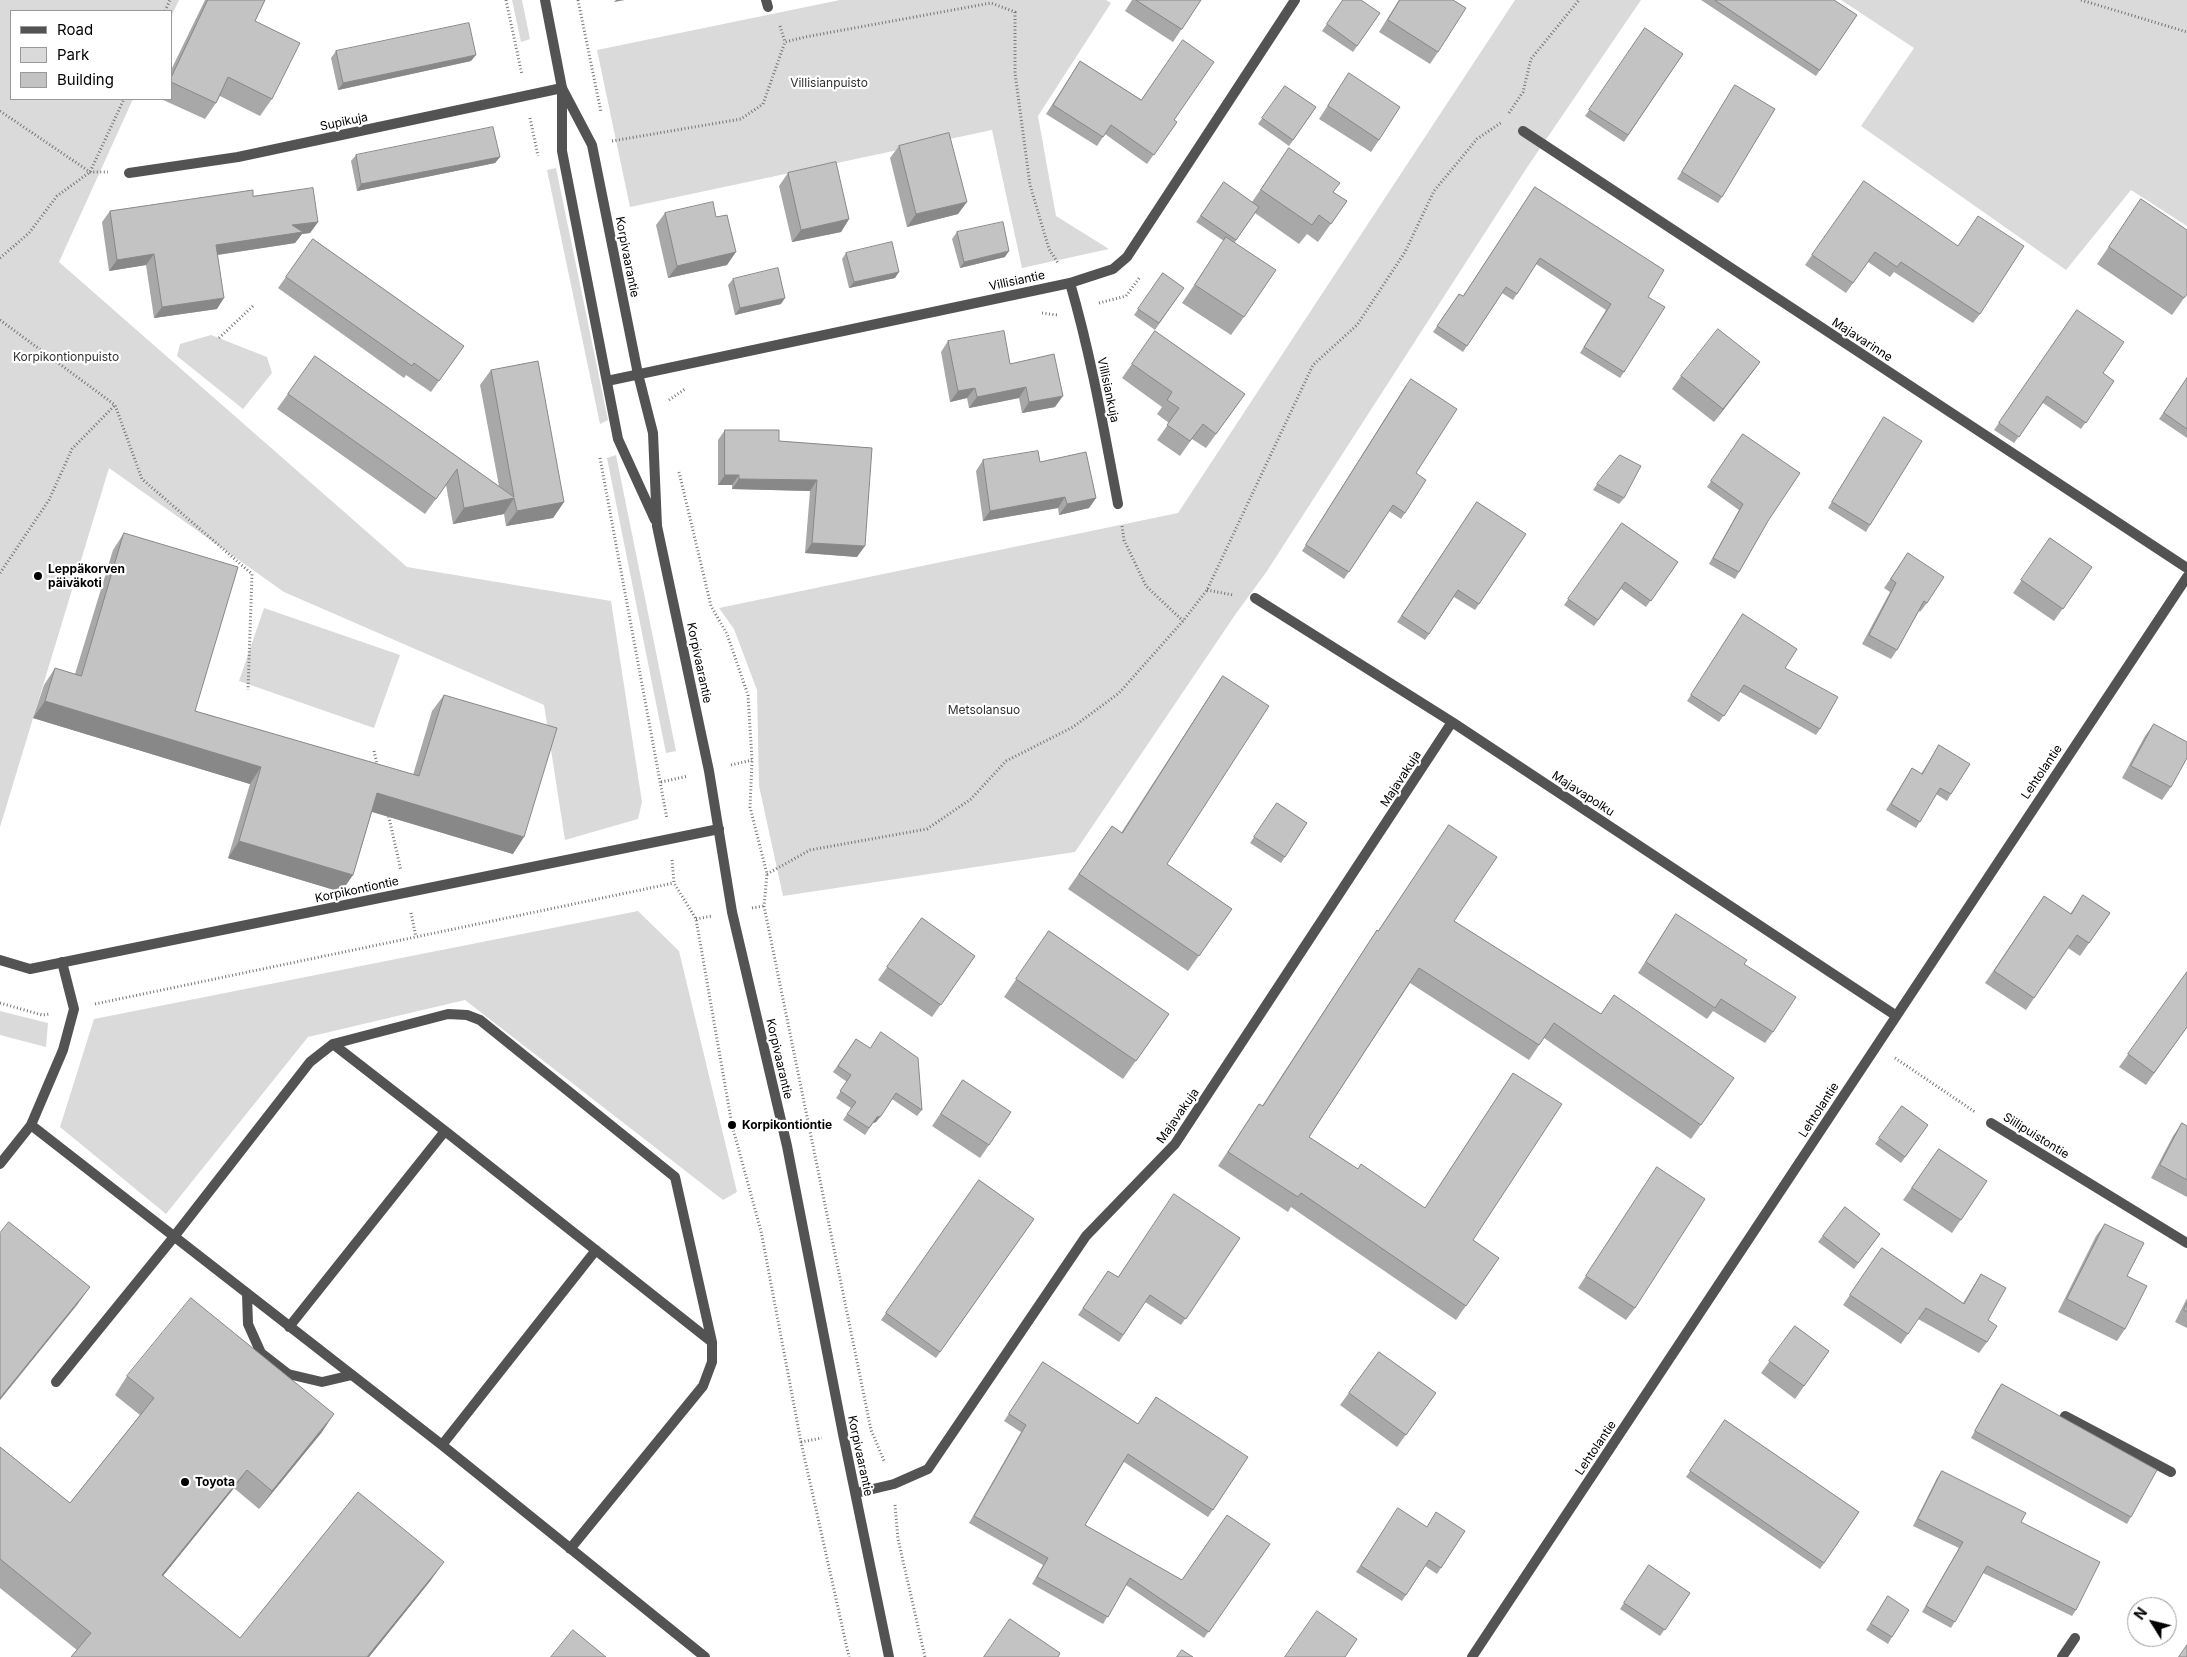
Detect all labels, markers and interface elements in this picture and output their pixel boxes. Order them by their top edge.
legend [10,10,172,100]
text: Road [57,20,93,39]
text: Park [57,45,89,64]
text: Building [57,70,114,89]
park label: Villisianpuisto [790,76,868,90]
street label: Supikuja [319,110,369,134]
street label: Korpivaarantie [612,215,642,299]
street label: Villisiantie [988,268,1046,294]
street label: Majavarinne [1829,315,1895,365]
park label: Korpikontionpuisto [13,350,119,364]
street label: Villisiankuja [1094,356,1122,424]
place label: Leppäkorven päiväkoti [48,562,125,590]
marker: Leppäkorven päiväkoti [32,570,44,582]
street label: Korpivaarantie [683,621,715,705]
park label: Metsolansuo [948,703,1020,717]
street label: Lehtolantie [2019,742,2065,802]
street label: Majavakuja [1378,748,1424,810]
street label: Majavapolku [1549,768,1617,820]
street label: Korpikontiontie [314,874,400,906]
street label: Korpivaarantie [763,1017,795,1101]
street label: Lehtolantie [1796,1080,1842,1140]
street label: Majavakuja [1154,1086,1202,1146]
street label: Siilipuistontie [2000,1110,2072,1162]
place label: Korpikontiontie [742,1118,832,1132]
marker: Korpikontiontie [726,1119,738,1131]
street label: Korpivaarantie [844,1414,876,1498]
street label: Lehtolantie [1573,1418,1619,1478]
place label: Toyota [195,1475,235,1489]
marker: Toyota [179,1476,191,1488]
north arrow [2127,1597,2177,1647]
text: N [2130,1604,2150,1623]

